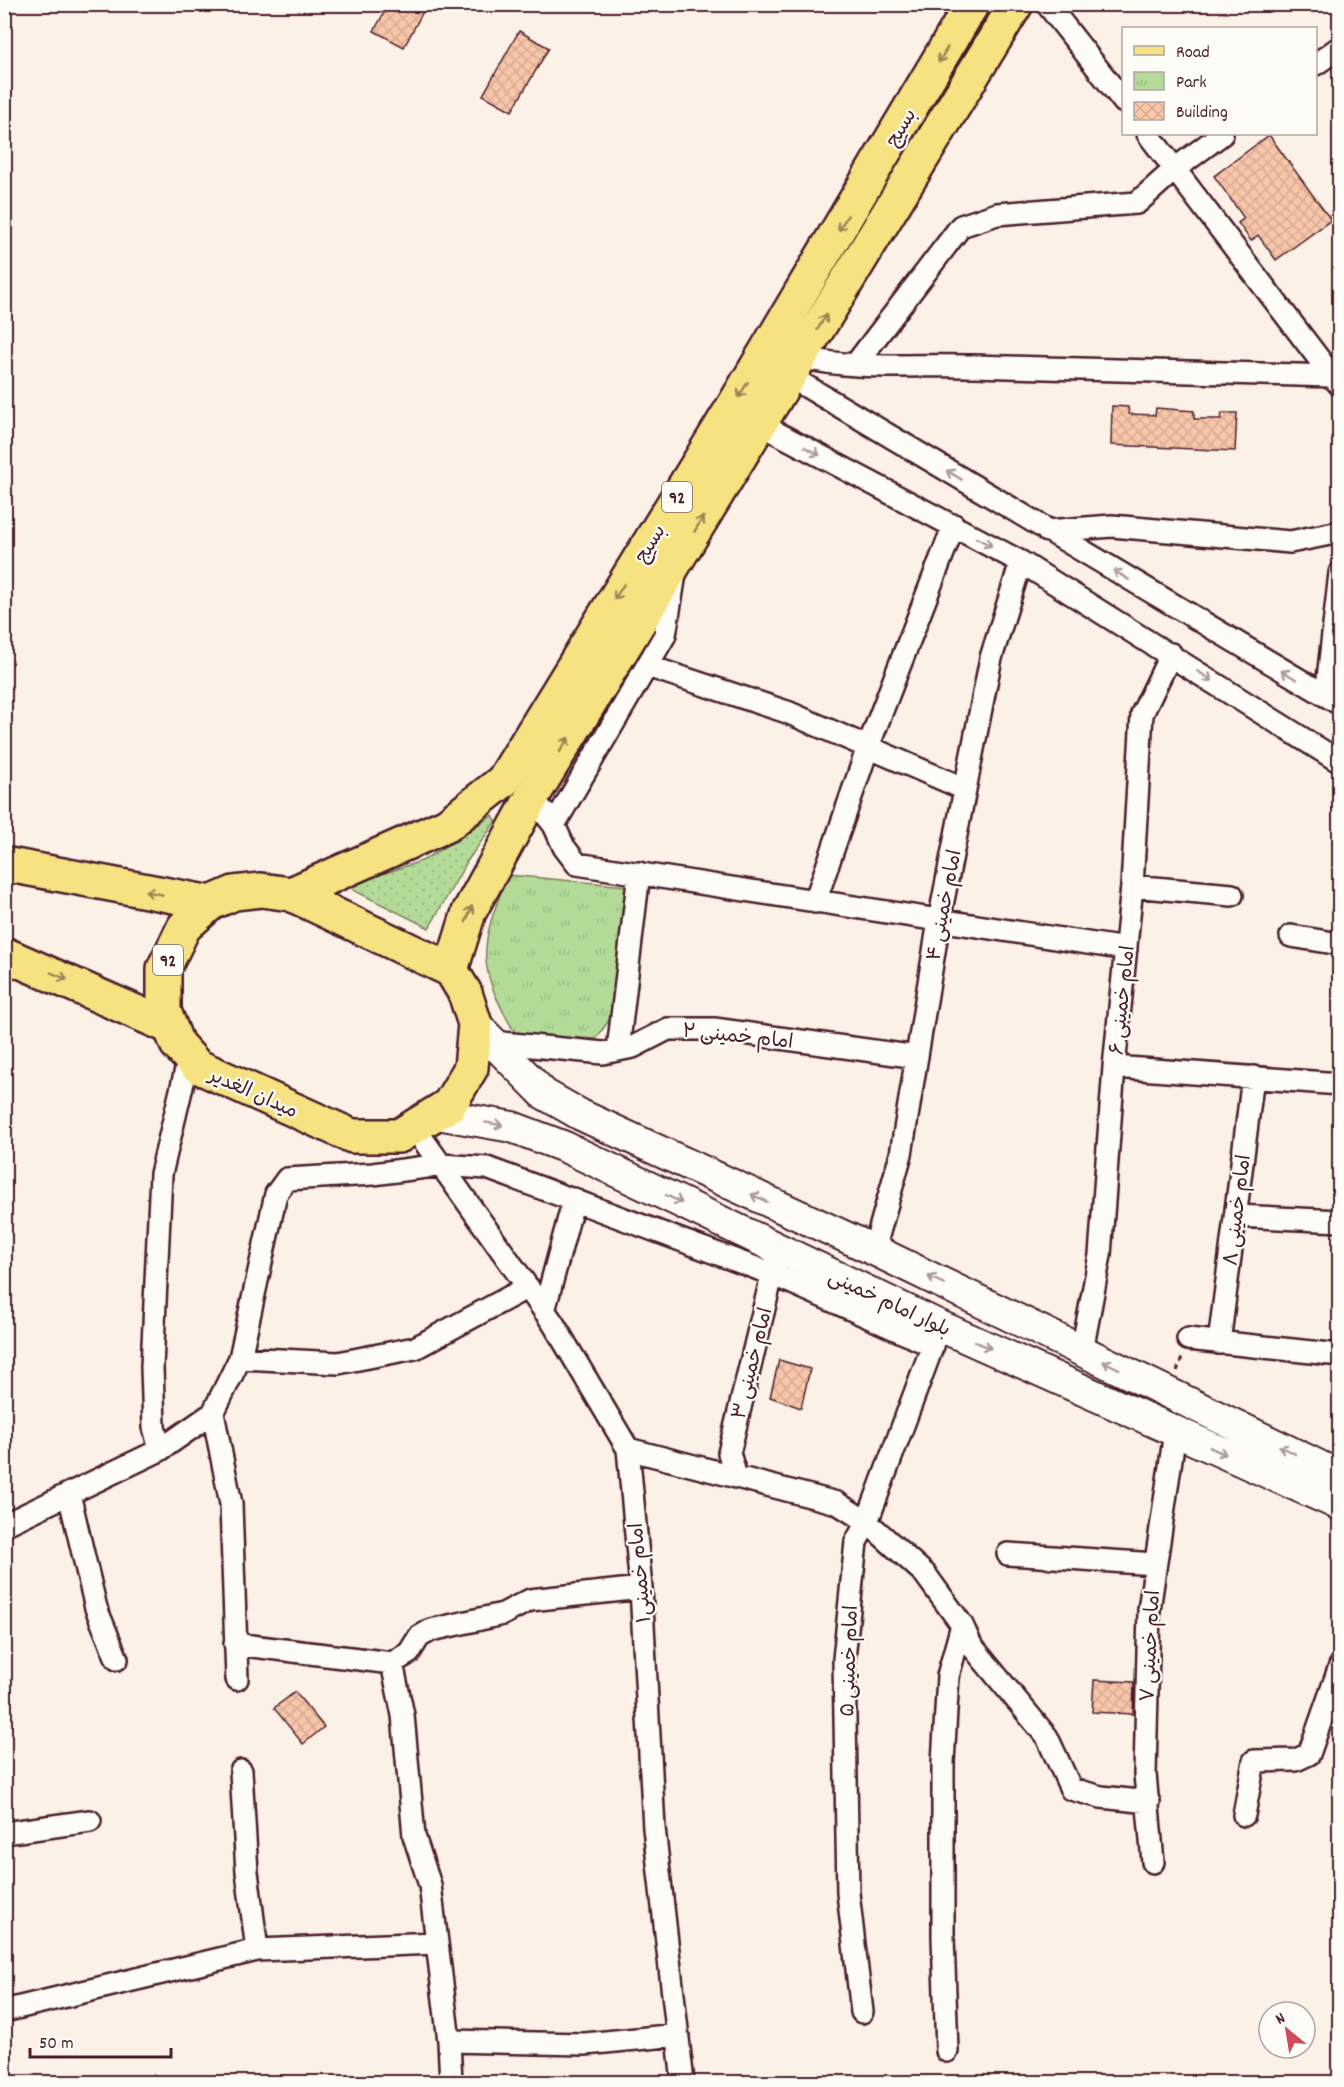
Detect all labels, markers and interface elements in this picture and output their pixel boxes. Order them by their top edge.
legend [1122,27,1317,135]
text: Road [1176,41,1210,66]
one-way arrow [936,46,948,63]
text: Park [1176,71,1207,96]
text: Building [1176,101,1228,126]
street label: بسیج [880,104,925,153]
one-way arrow [836,214,848,231]
one-way arrow [817,314,829,331]
one-way arrow [736,381,748,398]
one-way arrow [803,445,820,457]
one-way arrow [946,469,963,481]
road number: 92 [662,482,692,512]
one-way arrow [692,516,705,533]
street label: بسیج [629,520,674,569]
one-way arrow [975,537,993,548]
one-way arrow [1113,569,1130,581]
one-way arrow [612,583,624,600]
one-way arrow [1281,668,1298,680]
one-way arrow [1196,670,1213,682]
one-way arrow [558,737,570,754]
street label: امام خمینی ۴ [921,847,970,964]
one-way arrow [144,887,164,898]
one-way arrow [464,906,475,924]
street label: امام خمینی ۶ [1104,944,1144,1057]
road number: 92 [153,945,183,975]
one-way arrow [49,971,67,982]
street label: امام خمینی ۲ [681,1018,795,1058]
street label: میدان الغدیر [202,1062,302,1127]
one-way arrow [484,1119,504,1130]
street label: امام خمینی ۸ [1218,1153,1260,1268]
one-way arrow [751,1191,769,1203]
one-way arrow [664,1194,682,1206]
street label: بلوار امام خمینی [823,1264,954,1345]
one-way arrow [927,1274,945,1286]
street label: امام خمینی ۳ [726,1305,781,1423]
one-way arrow [973,1340,992,1351]
one-way arrow [1103,1359,1121,1371]
one-way arrow [1278,1444,1296,1456]
one-way arrow [1209,1445,1227,1457]
street label: امام خمینی۱ [624,1521,660,1624]
street label: امام خمینی ۷ [1135,1589,1169,1703]
street label: امام خمینی ۵ [835,1605,867,1717]
north arrow [1257,2000,1317,2060]
text: N [1272,2007,1290,2031]
scale bar [30,2021,171,2059]
text: 50 m [39,2032,74,2057]

